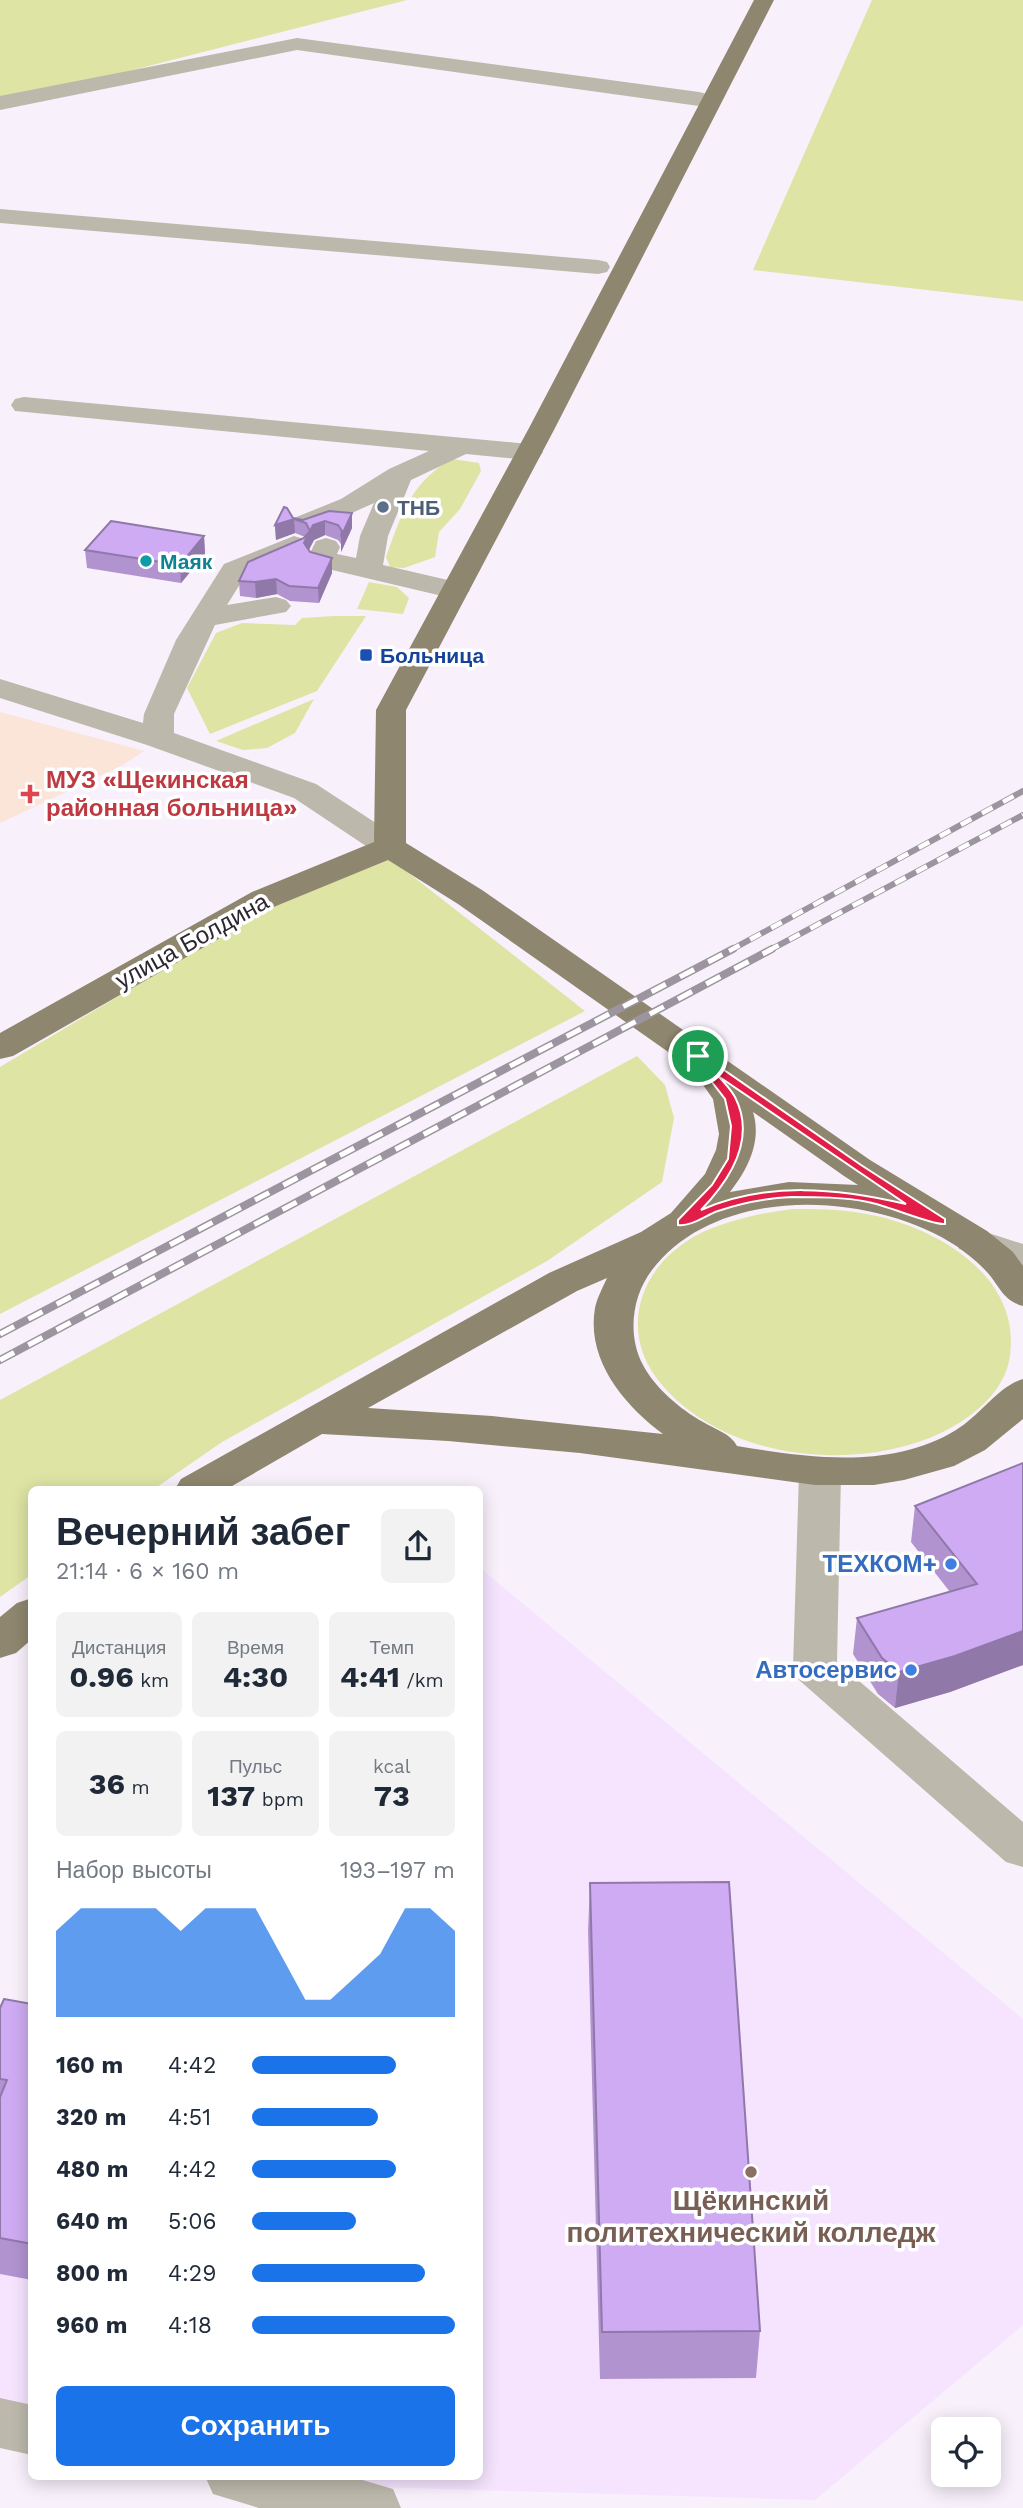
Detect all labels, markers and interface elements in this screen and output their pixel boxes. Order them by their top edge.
place label: ТНБ [397,495,440,520]
marker: ТНБ [375,499,391,515]
place label: Маяк [160,549,213,574]
marker: Маяк [138,553,154,569]
place label: Больница [380,643,484,668]
marker: Больница [358,647,374,663]
place label: МУЗ «Щекинская районная больница» [46,766,297,822]
marker: МУЗ «Щекинская районная больница» [20,784,40,804]
street label: улица Болдина [111,887,274,995]
pin [668,1026,728,1086]
icon: arrive [679,1037,717,1075]
button: share [381,1509,455,1583]
text: Вечерний забег [56,1510,351,1554]
place label: ТЕХКОМ+ [823,1550,937,1578]
marker: ТЕХКОМ+ [943,1556,959,1572]
text: 21:14 · 6 × 160 m [56,1558,239,1585]
text: Дистанция [72,1636,166,1659]
text: Время [227,1636,284,1659]
text: Темп [370,1636,414,1659]
place label: Автосервис [755,1656,897,1684]
text: 0.96 [69,1659,134,1694]
text: 4:30 [223,1659,288,1694]
text: 4:41 [340,1659,400,1694]
marker: Автосервис [903,1662,919,1678]
text: km [134,1669,169,1692]
text: /km [400,1669,444,1692]
text: Пульс [229,1755,282,1778]
text: kcal [373,1755,411,1778]
text: 36 [89,1766,125,1801]
text: m [125,1776,150,1799]
text: 137 [207,1778,255,1813]
text: 73 [374,1778,410,1813]
text: bpm [255,1788,304,1811]
text: Набор высоты [56,1857,212,1884]
text: 193–197 m [340,1857,455,1884]
text: 160 m [56,2052,123,2079]
text: 4:42 [168,2052,216,2079]
text: 320 m [56,2104,126,2131]
text: 4:51 [168,2104,211,2131]
text: 480 m [56,2156,128,2183]
text: 4:42 [168,2156,216,2183]
marker: Щёкинский политехнический колледж [743,2164,759,2180]
place label: Щёкинский политехнический колледж [567,2184,937,2249]
text: 640 m [56,2208,128,2235]
text: 5:06 [168,2208,216,2235]
text: 800 m [56,2260,128,2287]
text: 4:29 [168,2260,216,2287]
text: 960 m [56,2312,127,2339]
text: 4:18 [168,2312,212,2339]
button: Сохранить [56,2386,455,2466]
map controls [931,2417,1001,2487]
button: locate [931,2417,1001,2487]

